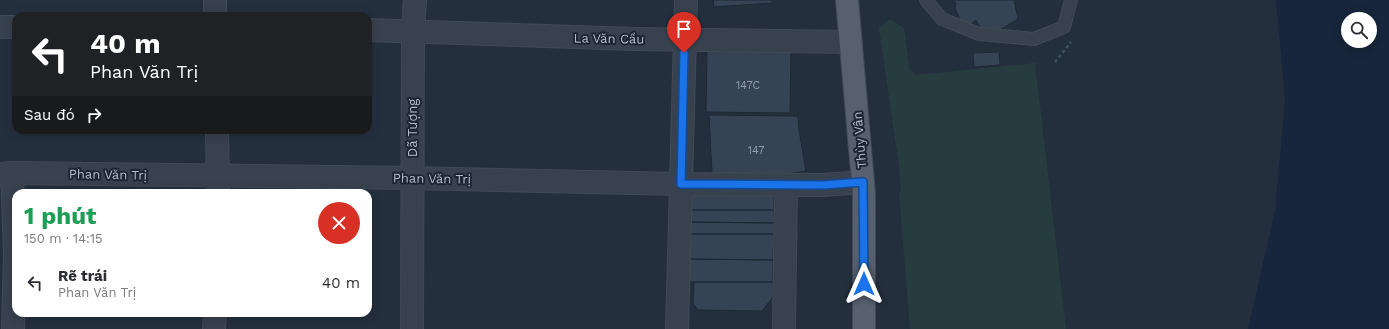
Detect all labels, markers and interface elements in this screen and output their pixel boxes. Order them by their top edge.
pin [667,12,701,53]
map controls [1341,12,1377,48]
button: search [1341,12,1377,48]
icon: arrive [673,18,695,40]
text: 40 m [90,27,160,60]
icon: left [24,28,76,80]
street label: La Văn Cầu [574,30,644,47]
text: Phan Văn Trị [90,61,198,82]
house number: 147C [736,79,760,92]
street label: Dã Tượng [405,99,420,157]
icon: right [83,104,105,126]
text: Sau đó [24,106,75,124]
street label: Thùy Vân [850,111,869,169]
house number: 147 [748,144,764,157]
street label: Phan Văn Trị [69,166,147,183]
street label: Phan Văn Trị [393,170,471,187]
text: 1 phút [24,202,96,230]
button: close [318,202,360,244]
text: 150 m · 14:15 [24,231,103,246]
position arrow [843,263,885,305]
text: Rẽ trái [58,267,107,285]
icon: left [24,272,46,294]
text: 40 m [322,274,360,292]
text: Phan Văn Trị [58,285,136,300]

